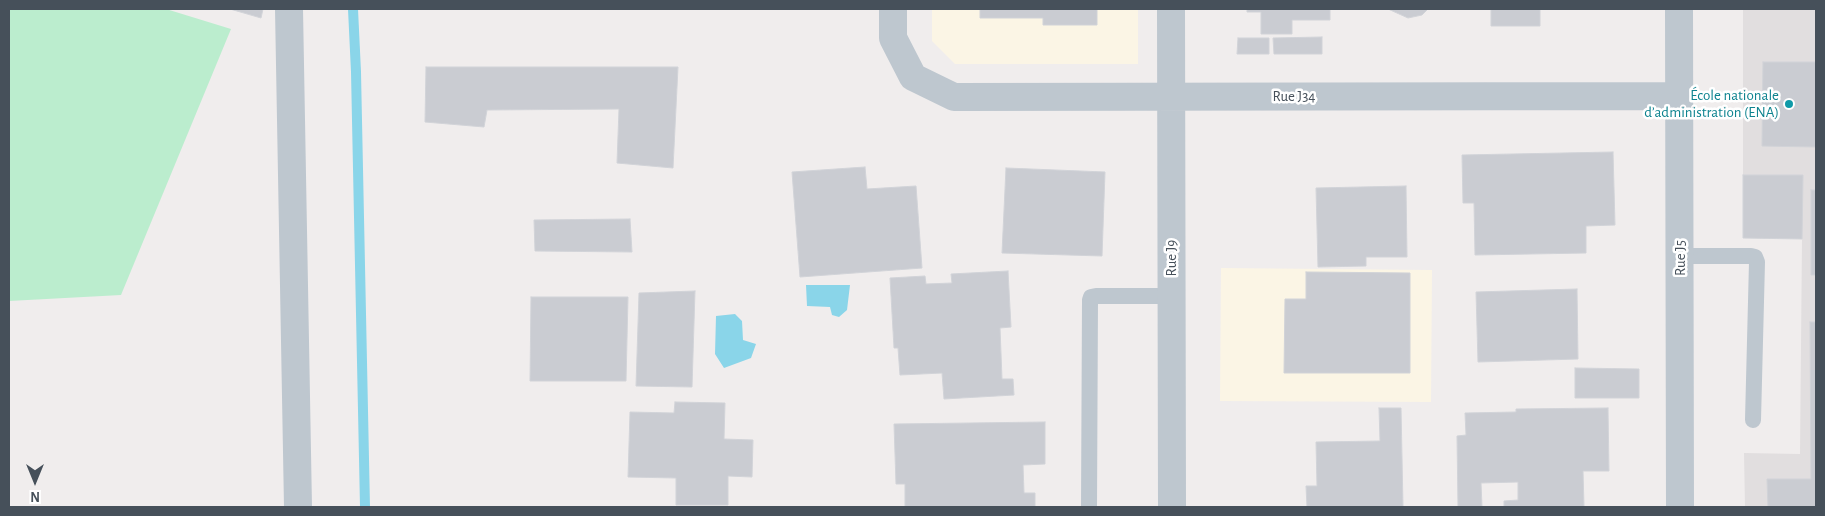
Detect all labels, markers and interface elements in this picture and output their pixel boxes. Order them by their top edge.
place label: École nationale d’administration (ENA) [1644,86,1779,121]
street label: Rue J34 [1272,87,1316,105]
marker: École nationale d’administration (ENA) [1783,98,1795,110]
street label: Rue J9 [1162,240,1180,276]
street label: Rue J5 [1671,240,1689,276]
north arrow [10,456,60,506]
text: N [30,489,40,503]

